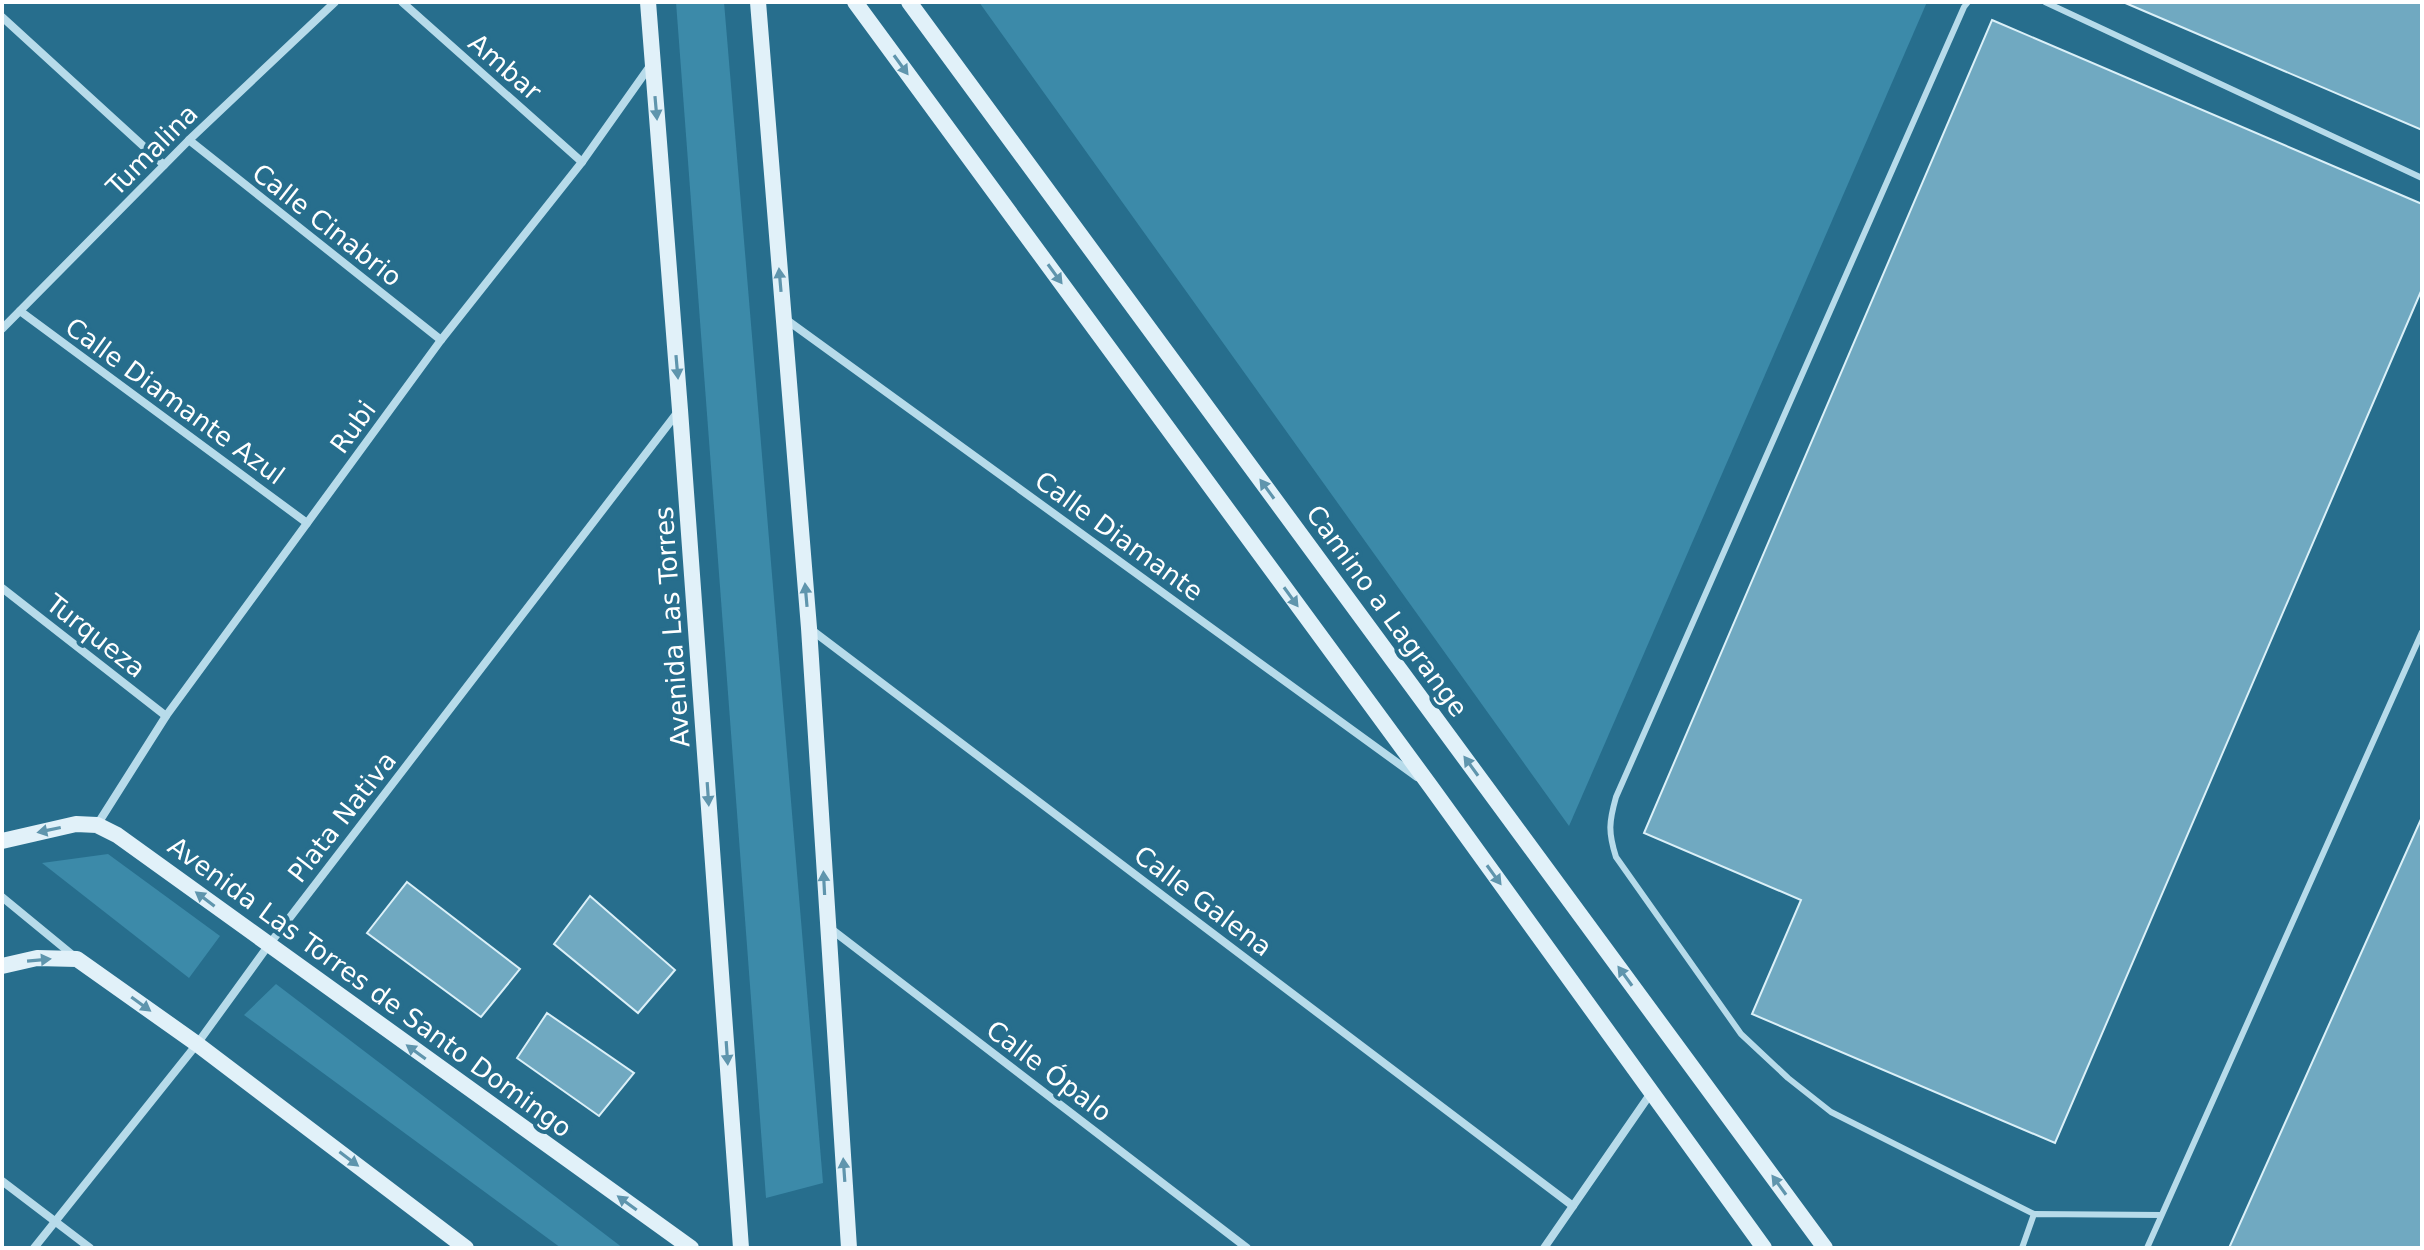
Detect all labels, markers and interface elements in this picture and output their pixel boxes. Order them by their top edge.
street label: Ambar [463,27,548,107]
one-way arrow [892,55,908,75]
one-way arrow [650,96,663,121]
street label: Tumalina [99,98,204,203]
street label: Calle Cinabrio [246,157,408,293]
one-way arrow [1046,264,1062,285]
one-way arrow [773,268,786,293]
street label: Calle Diamante Azul [60,311,290,491]
one-way arrow [671,355,684,380]
street label: Rubi [324,395,382,459]
street label: Calle Diamante [1029,465,1209,607]
one-way arrow [1260,479,1276,499]
street label: Camino a Lagrange [1300,499,1474,723]
street label: Avenida Las Torres [649,505,695,749]
one-way arrow [799,582,812,607]
street label: Turqueza [40,587,151,684]
one-way arrow [1283,587,1299,607]
street label: Plata Nativa [282,746,402,888]
one-way arrow [1463,755,1479,777]
one-way arrow [702,782,715,807]
one-way arrow [37,824,62,837]
street label: Avenida Las Torres de Santo Domingo [162,830,578,1144]
street label: Calle Galena [1128,840,1278,962]
one-way arrow [1486,864,1501,885]
one-way arrow [817,870,830,895]
one-way arrow [195,892,216,908]
one-way arrow [27,953,52,966]
one-way arrow [1618,965,1633,986]
one-way arrow [130,996,152,1012]
street label: Calle Ópalo [981,1013,1118,1128]
one-way arrow [721,1041,734,1066]
one-way arrow [405,1044,427,1060]
one-way arrow [339,1151,359,1167]
one-way arrow [837,1157,850,1182]
one-way arrow [1771,1174,1787,1196]
one-way arrow [617,1196,638,1211]

